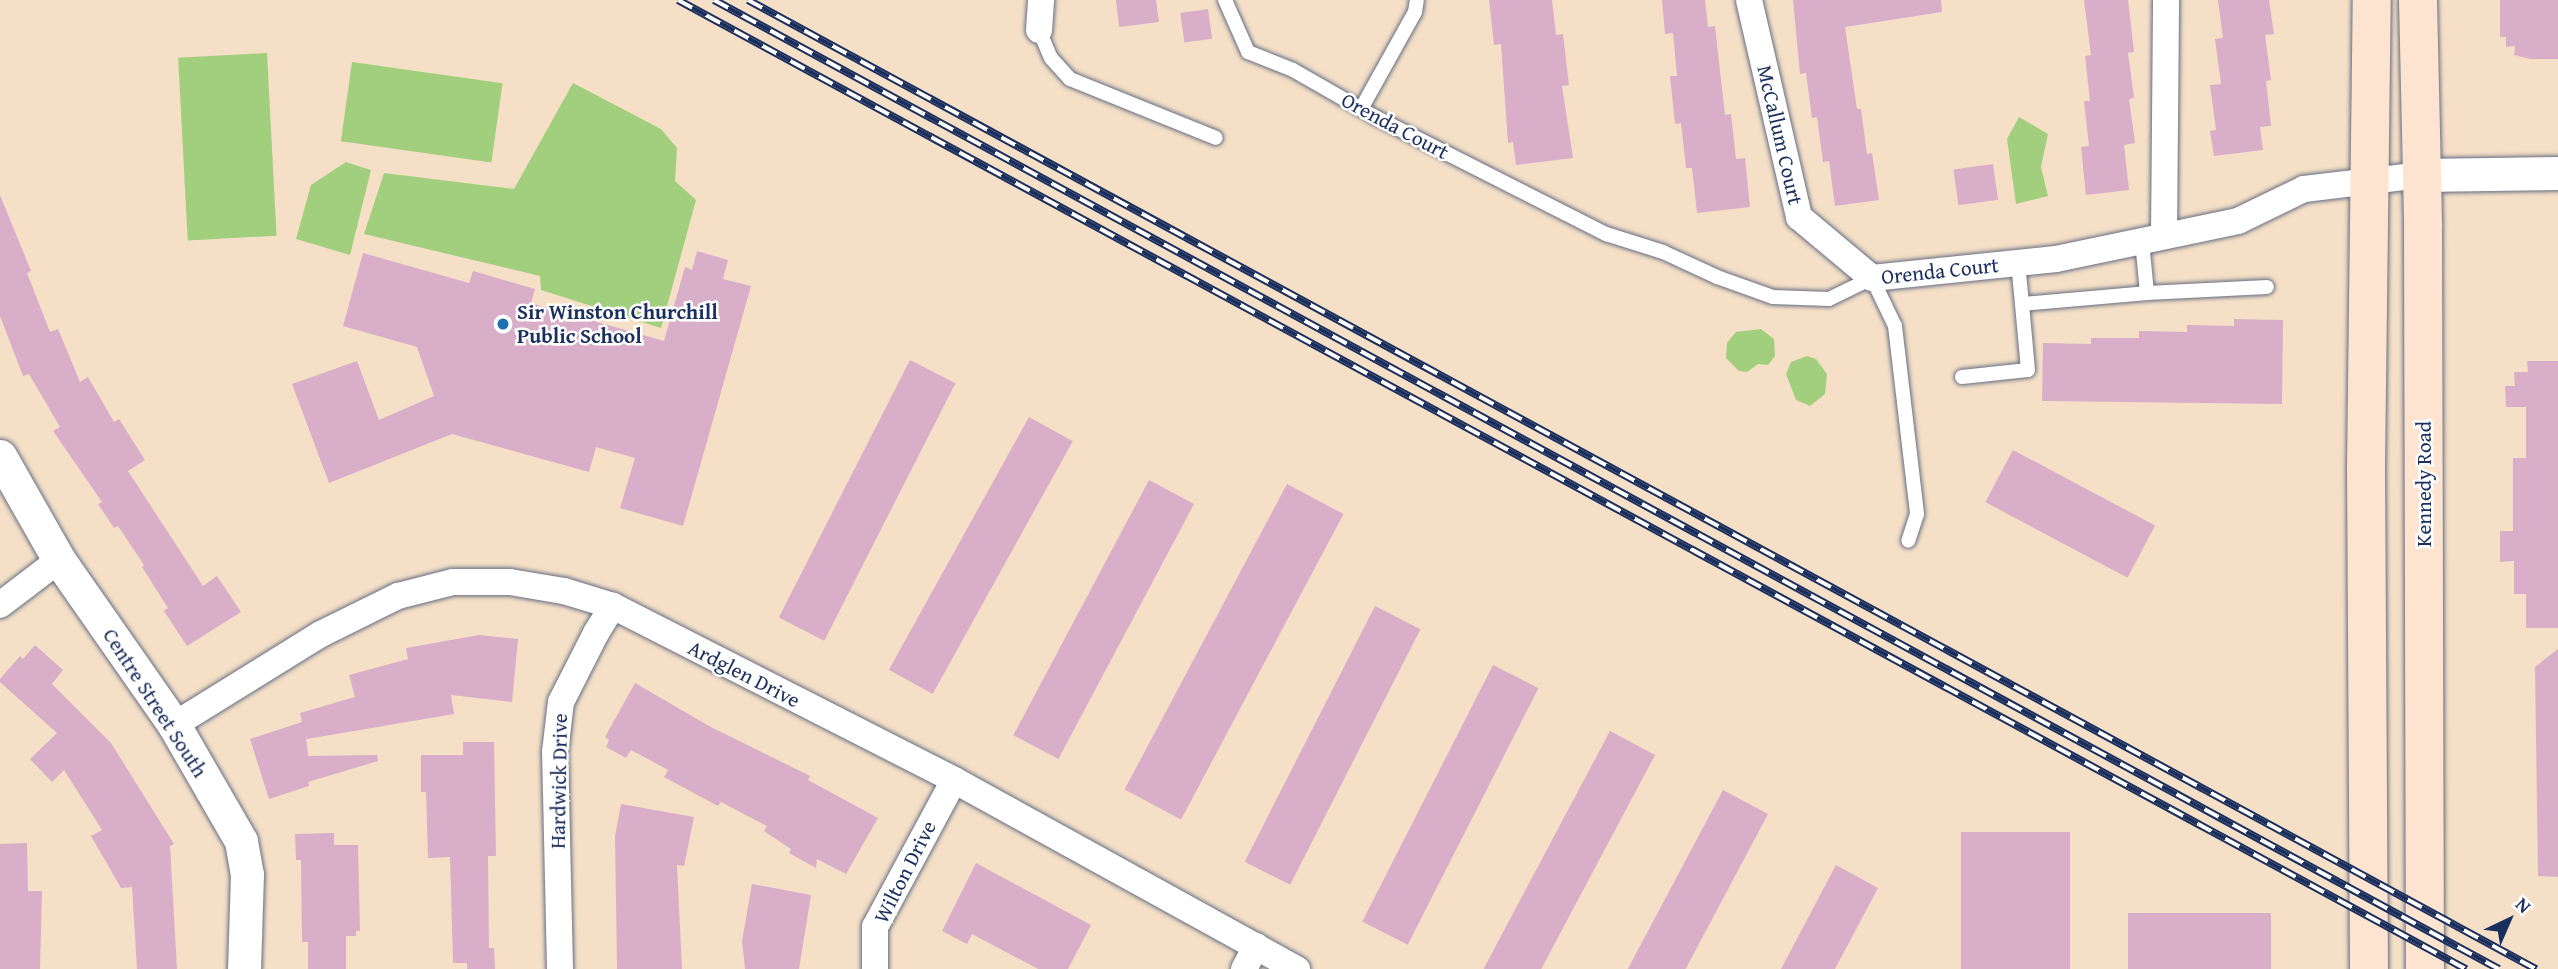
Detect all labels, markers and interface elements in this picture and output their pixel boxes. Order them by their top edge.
street label: McCallum Court [1752,63,1808,207]
street label: Orenda Court [1337,87,1453,165]
street label: Orenda Court [1880,252,2000,290]
place label: Sir Winston Churchill Public School [517,299,718,349]
marker: Sir Winston Churchill Public School [495,316,511,332]
street label: Kennedy Road [2411,421,2437,547]
street label: Centre Street South [97,624,213,782]
street label: Ardglen Drive [684,635,804,713]
street label: Hardwick Drive [545,713,573,849]
street label: Wilton Drive [869,817,941,927]
north arrow [2474,885,2544,955]
text: N [2509,890,2538,919]

